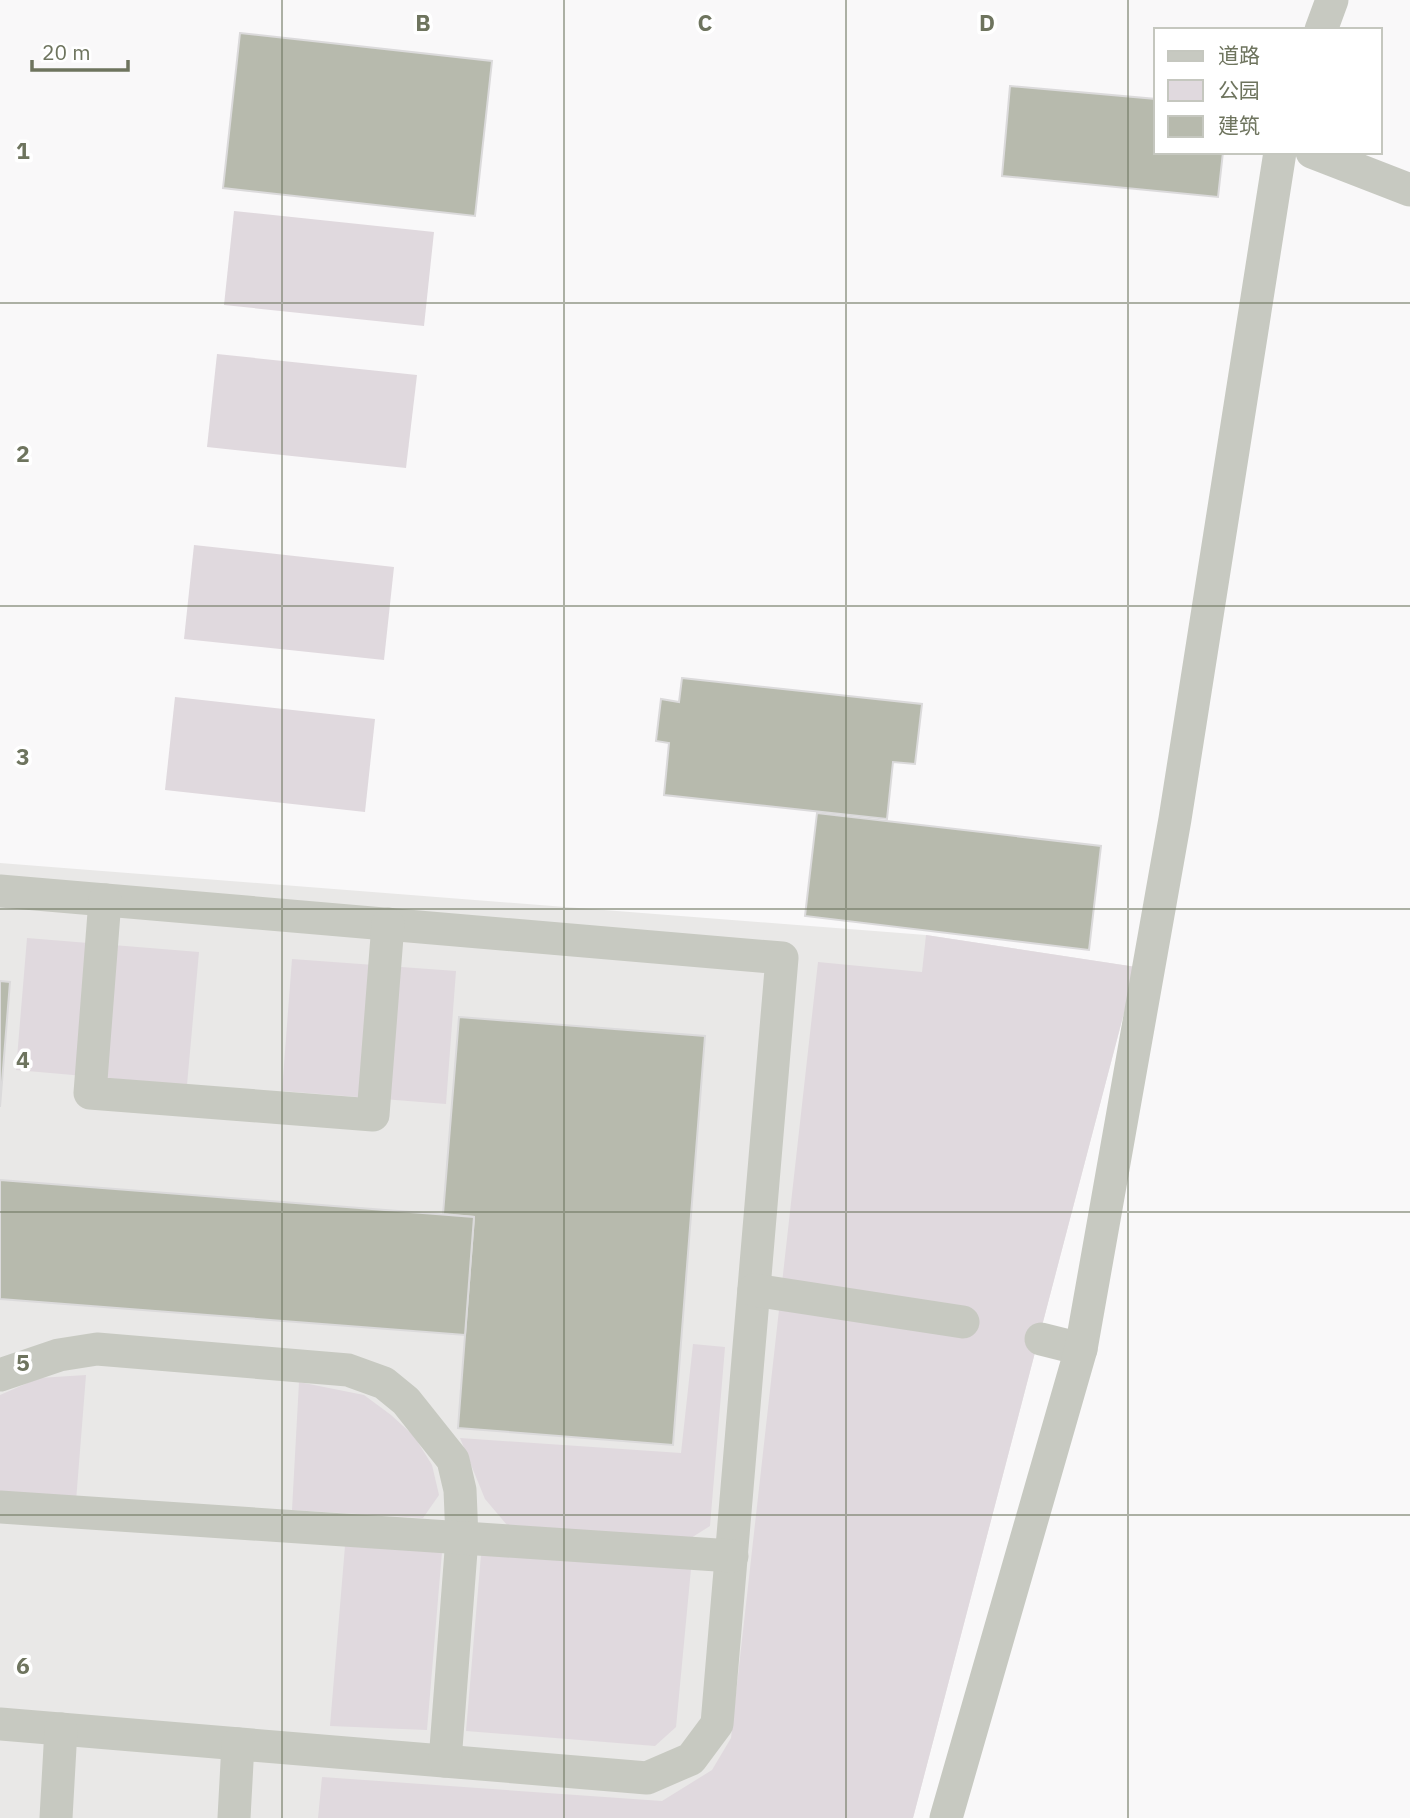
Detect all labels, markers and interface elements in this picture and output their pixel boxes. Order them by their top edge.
text: B [415,7,431,37]
text: C [698,7,713,37]
text: D [979,7,995,37]
scale bar [32,28,128,72]
legend [1154,28,1382,154]
text: 20 m [42,38,91,66]
text: 道路 [1218,41,1260,69]
text: 公园 [1218,76,1260,104]
text: 建筑 [1218,111,1260,139]
text: 1 [16,135,30,165]
text: 2 [16,438,30,468]
text: 3 [16,741,30,771]
text: 4 [16,1044,30,1074]
text: 5 [16,1347,30,1377]
text: 6 [16,1650,30,1680]

